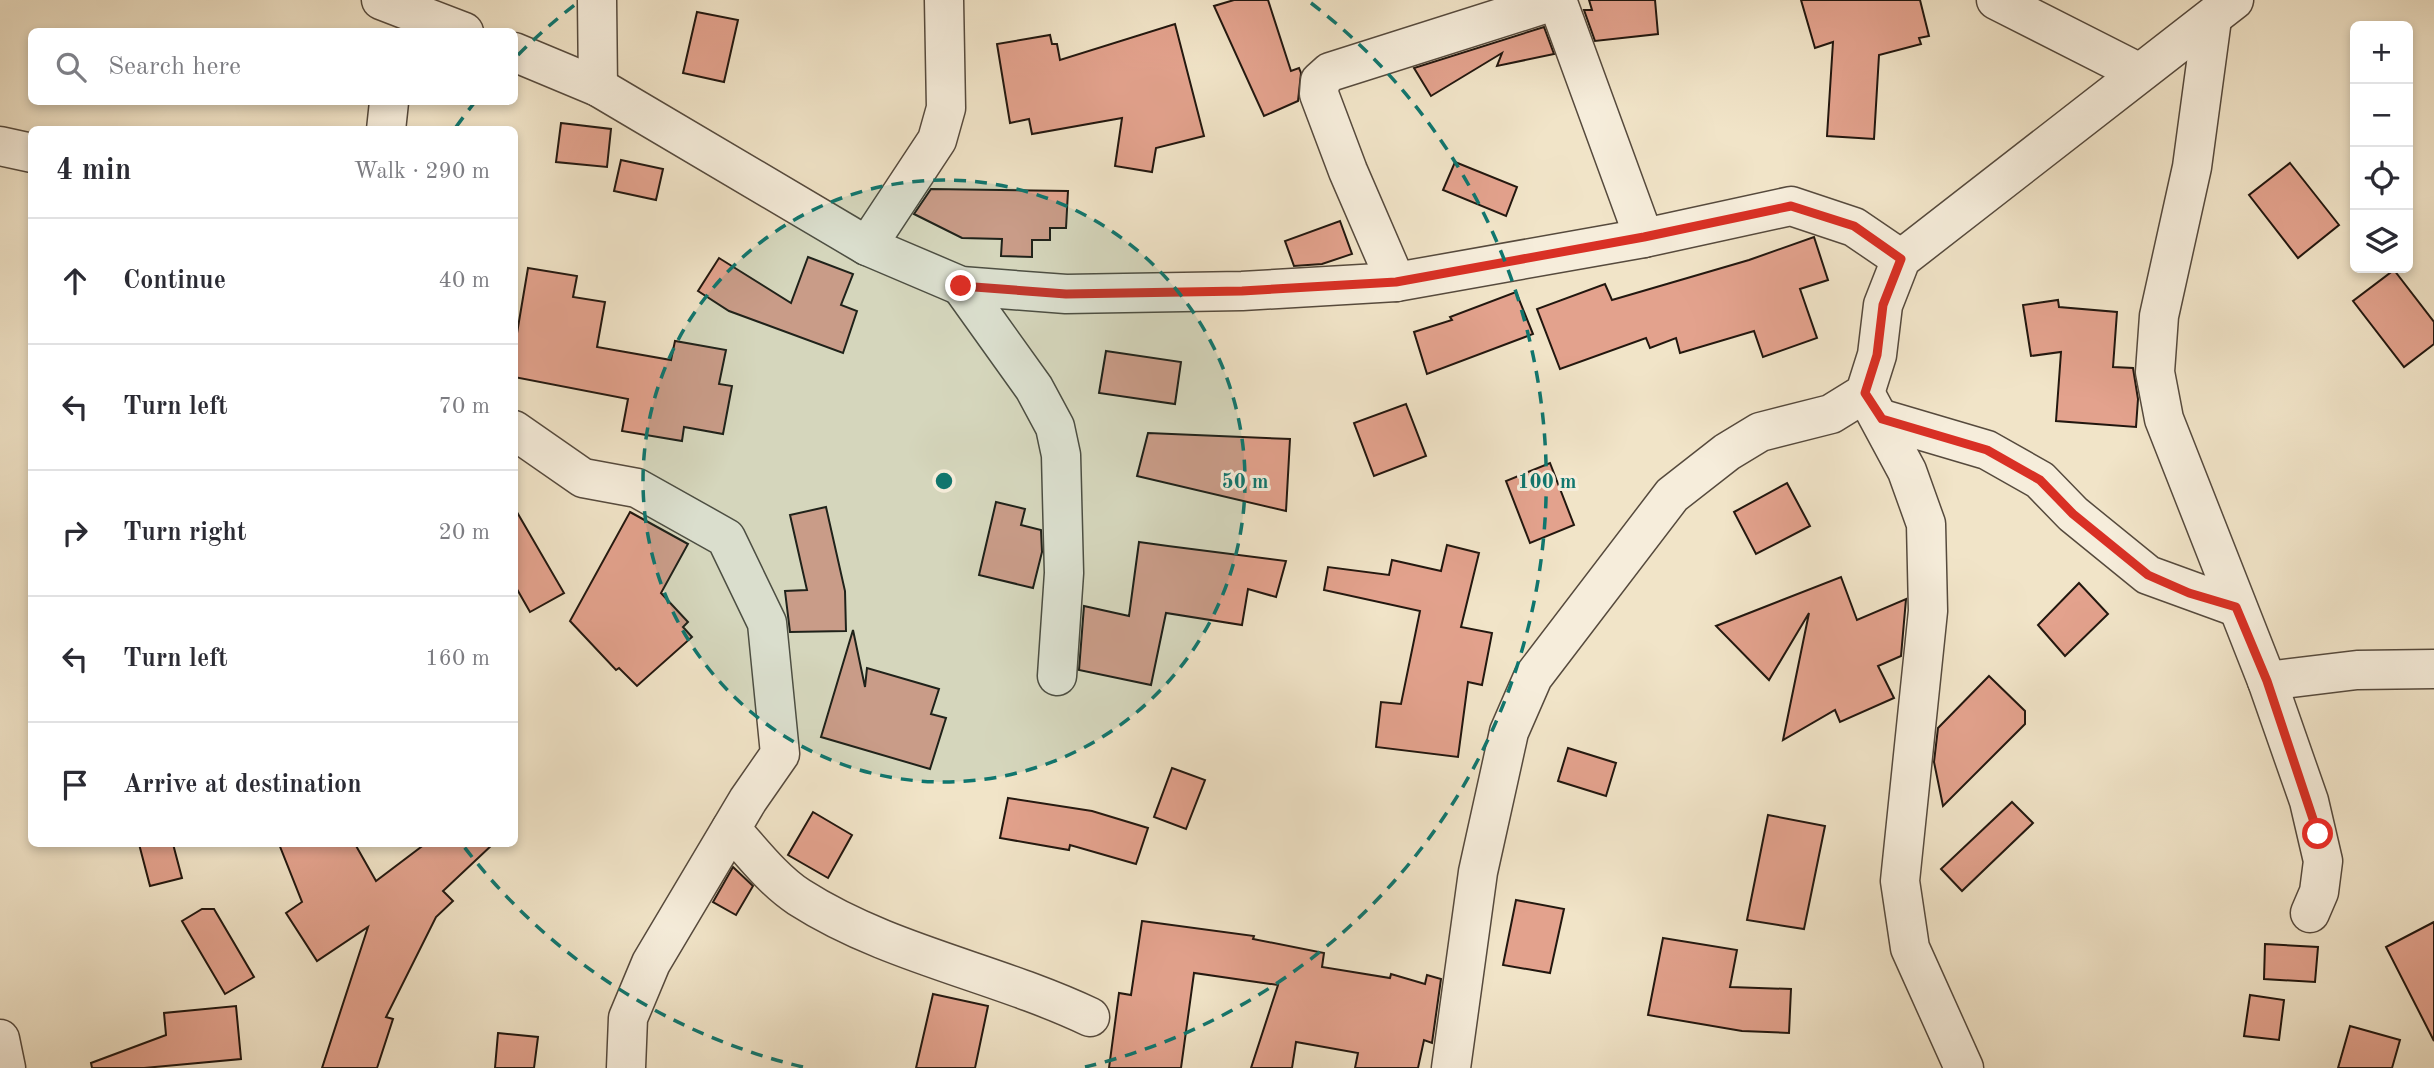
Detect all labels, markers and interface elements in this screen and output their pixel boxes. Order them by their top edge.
map controls [2350,21,2413,273]
button: + [2350,21,2413,84]
search box [28,28,518,105]
icon: search [52,48,90,86]
text: Search here [108,54,241,80]
button: − [2350,84,2413,147]
button: locate [2350,147,2413,210]
text: 4 min [56,156,131,186]
text: Walk · 290 m [354,160,490,183]
button: layers [2350,210,2413,273]
icon: ahead [56,262,94,300]
text: Continue [123,268,226,294]
text: 40 m [439,269,490,292]
route end [945,270,976,301]
icon: left [56,388,94,426]
text: Turn left [123,394,228,420]
text: 70 m [439,395,490,418]
centre of rings [932,469,956,493]
text: 50 m [1221,472,1269,493]
text: 100 m [1517,472,1577,493]
icon: right [56,514,94,552]
text: Turn right [123,520,246,546]
text: 20 m [439,521,490,544]
icon: left [56,640,94,678]
text: Turn left [123,646,228,672]
text: 160 m [425,647,490,670]
icon: arrive [56,766,94,804]
text: Arrive at destination [123,772,362,798]
route start [2302,818,2333,849]

